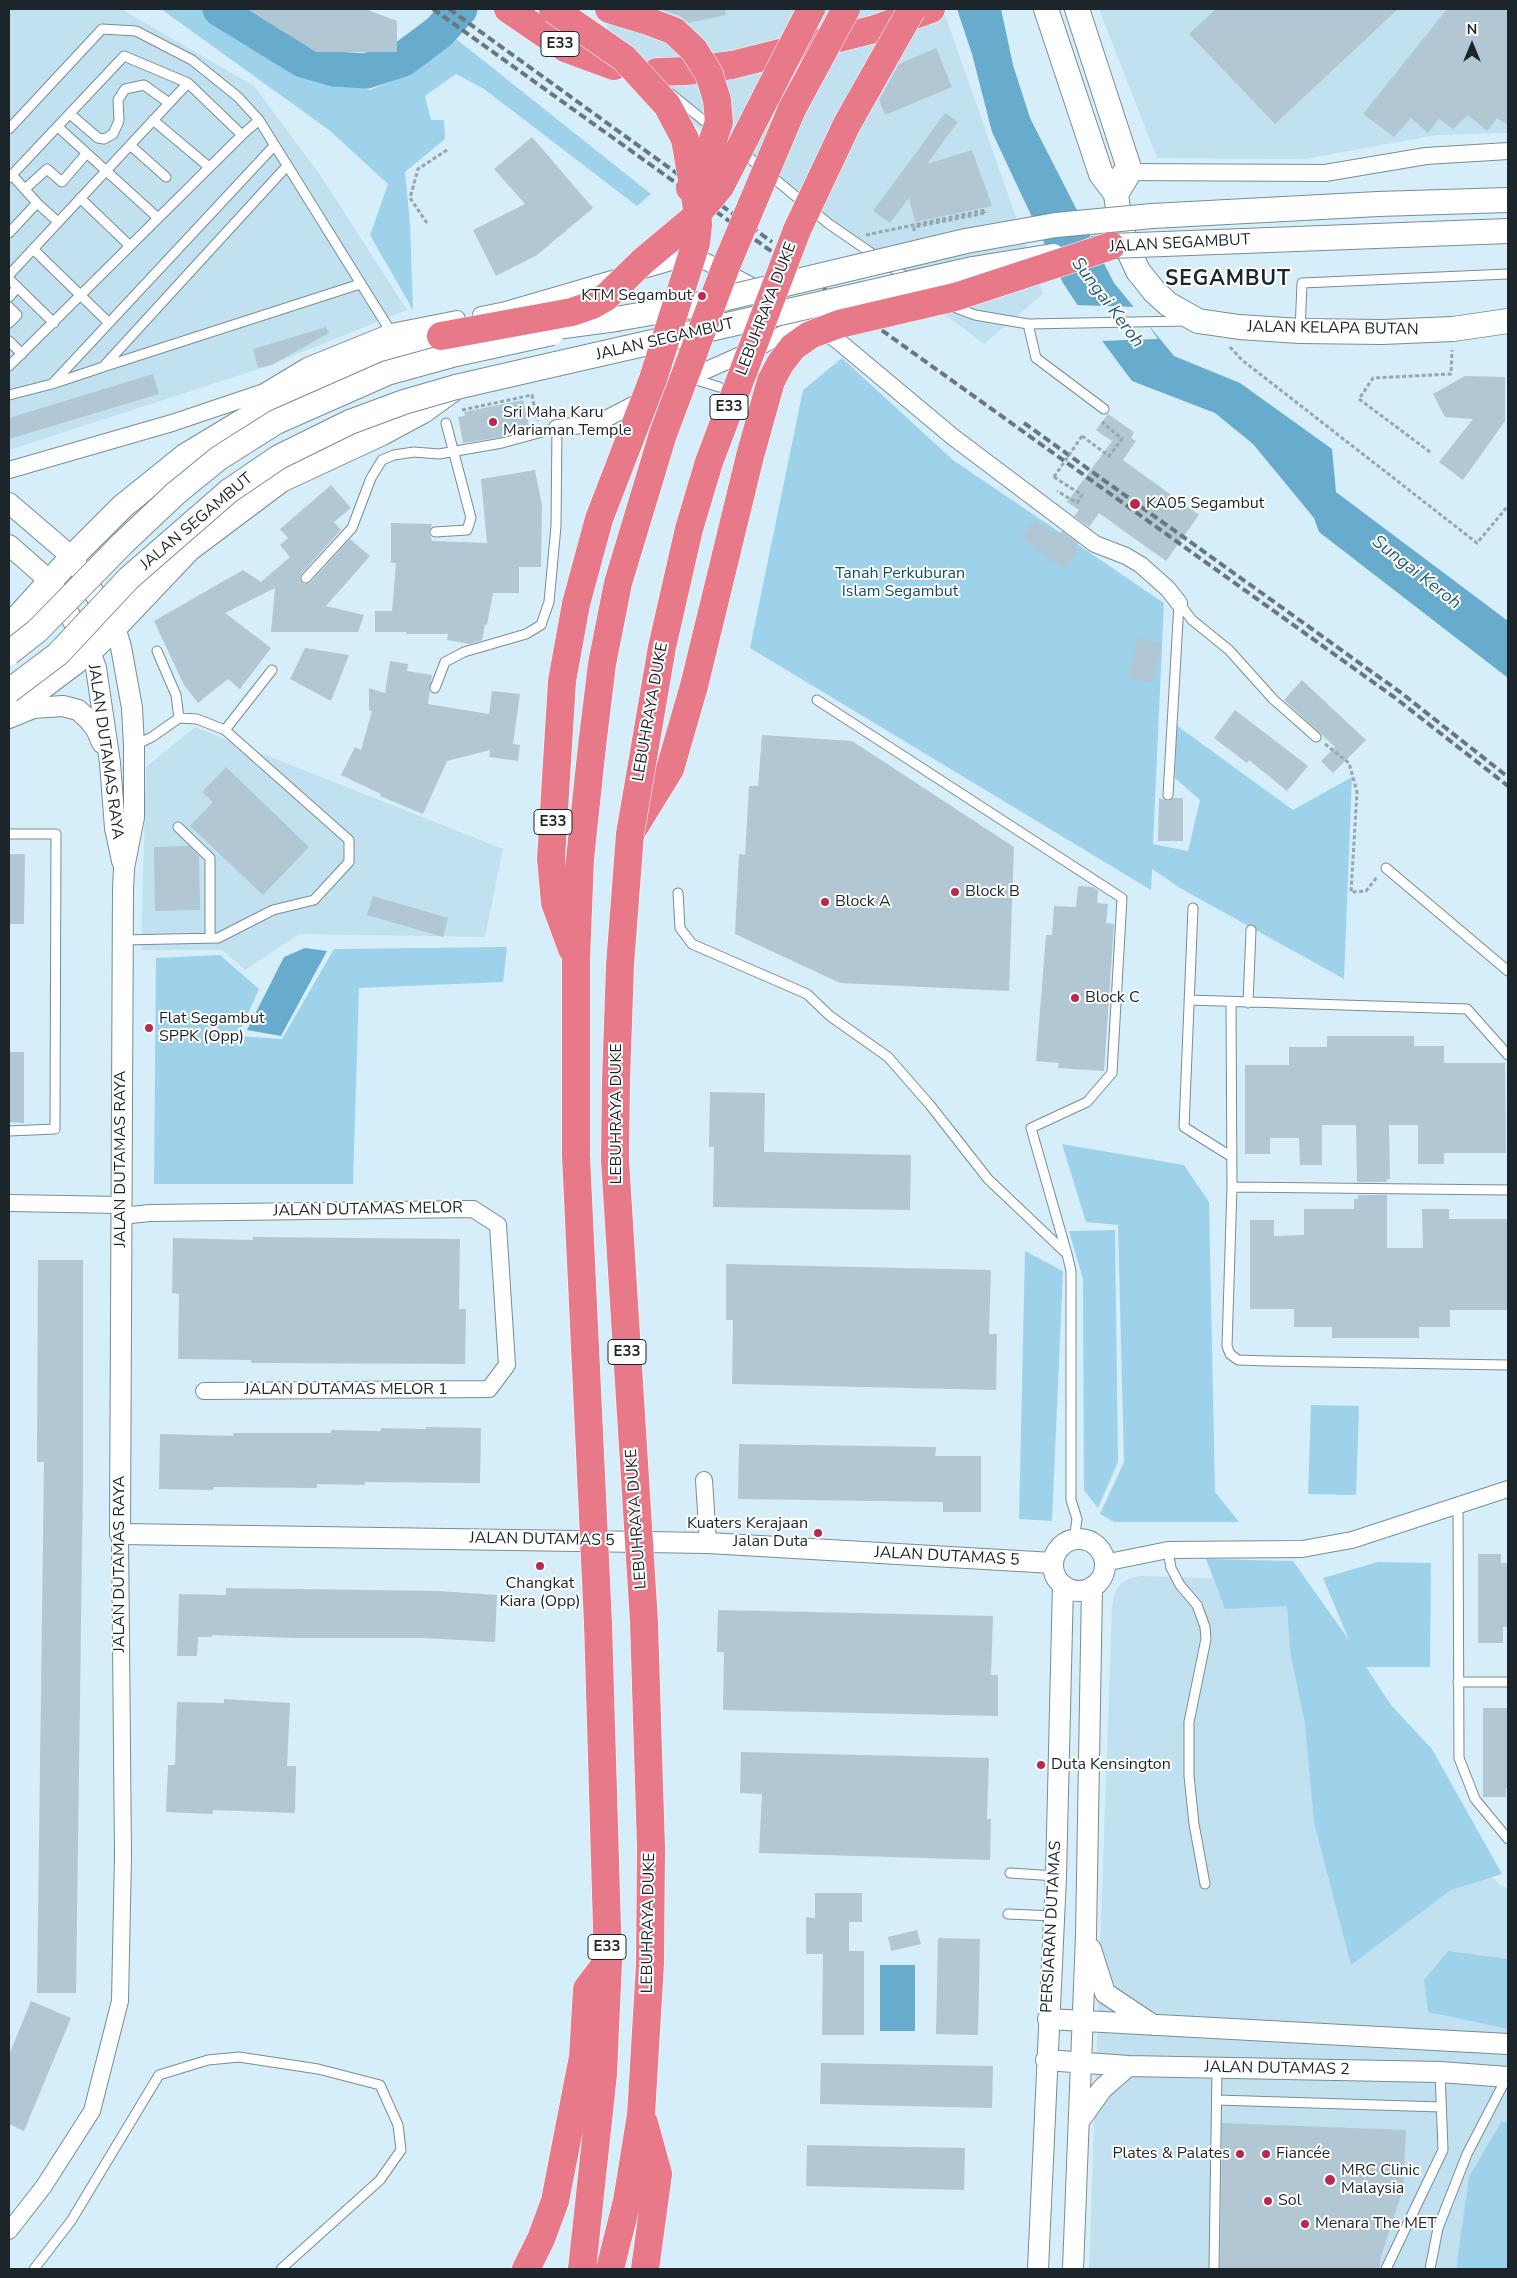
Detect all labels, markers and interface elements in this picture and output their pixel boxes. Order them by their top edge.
north arrow [1447,20,1497,70]
text: N [1467,20,1477,39]
road number: E33 [541,32,579,56]
street label: JALAN SEGAMBUT [1109,231,1251,257]
street label: LEBUHRAYA DUKE [733,240,801,378]
water label: Sungai Keroh [1066,254,1148,352]
district label: SEGAMBUT [1164,267,1292,293]
place label: KTM Segambut [581,286,692,306]
marker: KTM Segambut [696,290,708,302]
street label: JALAN SEGAMBUT [594,315,736,365]
street label: JALAN KELAPA BUTAN [1247,318,1419,340]
road number: E33 [710,394,748,420]
place label: Sri Maha Karu Mariaman Temple [503,403,632,441]
marker: Sri Maha Karu Mariaman Temple [487,416,499,428]
street label: JALAN SEGAMBUT [137,469,257,575]
place label: KA05 Segambut [1146,494,1264,514]
marker: KA05 Segambut [1128,497,1142,511]
water label: Sungai Keroh [1367,531,1465,615]
park label: Tanah Perkuburan Islam Segambut [835,564,965,602]
street label: LEBUHRAYA DUKE [629,641,673,783]
street label: JALAN DUTAMAS RAYA [83,663,127,841]
road number: E33 [534,810,572,834]
place label: Block B [965,882,1020,902]
marker: Block B [949,886,961,898]
place label: Block A [835,892,891,912]
marker: Block A [819,896,831,908]
place label: Block C [1085,988,1140,1008]
marker: Block C [1069,992,1081,1004]
place label: Flat Segambut SPPK (Opp) [159,1009,265,1047]
marker: Flat Segambut SPPK (Opp) [143,1022,155,1034]
street label: LEBUHRAYA DUKE [607,1044,627,1184]
street label: JALAN DUTAMAS RAYA [111,1071,131,1247]
street label: JALAN DUTAMAS MELOR [273,1199,463,1221]
road number: E33 [608,1340,646,1364]
street label: JALAN DUTAMAS MELOR 1 [244,1380,448,1400]
street label: LEBUHRAYA DUKE [623,1448,651,1590]
street label: JALAN DUTAMAS RAYA [110,1476,130,1652]
place label: Kuaters Kerajaan Jalan Duta [687,1514,808,1552]
marker: Kuaters Kerajaan Jalan Duta [812,1527,824,1539]
street label: JALAN DUTAMAS 5 [469,1529,615,1551]
street label: JALAN DUTAMAS 5 [874,1544,1020,1570]
marker: Changkat Kiara (Opp) [534,1560,546,1572]
place label: Changkat Kiara (Opp) [499,1574,581,1612]
place label: Duta Kensington [1051,1755,1171,1775]
marker: Duta Kensington [1035,1759,1047,1771]
street label: PERSIARAN DUTAMAS [1038,1840,1066,2014]
street label: LEBUHRAYA DUKE [638,1852,660,1994]
road number: E33 [588,1934,626,1960]
street label: JALAN DUTAMAS 2 [1204,2058,1350,2080]
place label: Plates & Palates [1112,2144,1230,2164]
place label: Fiancée [1276,2144,1330,2164]
marker: Plates & Palates [1234,2148,1246,2160]
marker: Fiancée [1260,2148,1272,2160]
place label: MRC Clinic Malaysia [1341,2161,1420,2199]
marker: MRC Clinic Malaysia [1323,2173,1337,2187]
place label: Sol [1278,2191,1301,2211]
marker: Sol [1262,2195,1274,2207]
place label: Menara The MET [1315,2214,1437,2234]
marker: Menara The MET [1299,2218,1311,2230]

